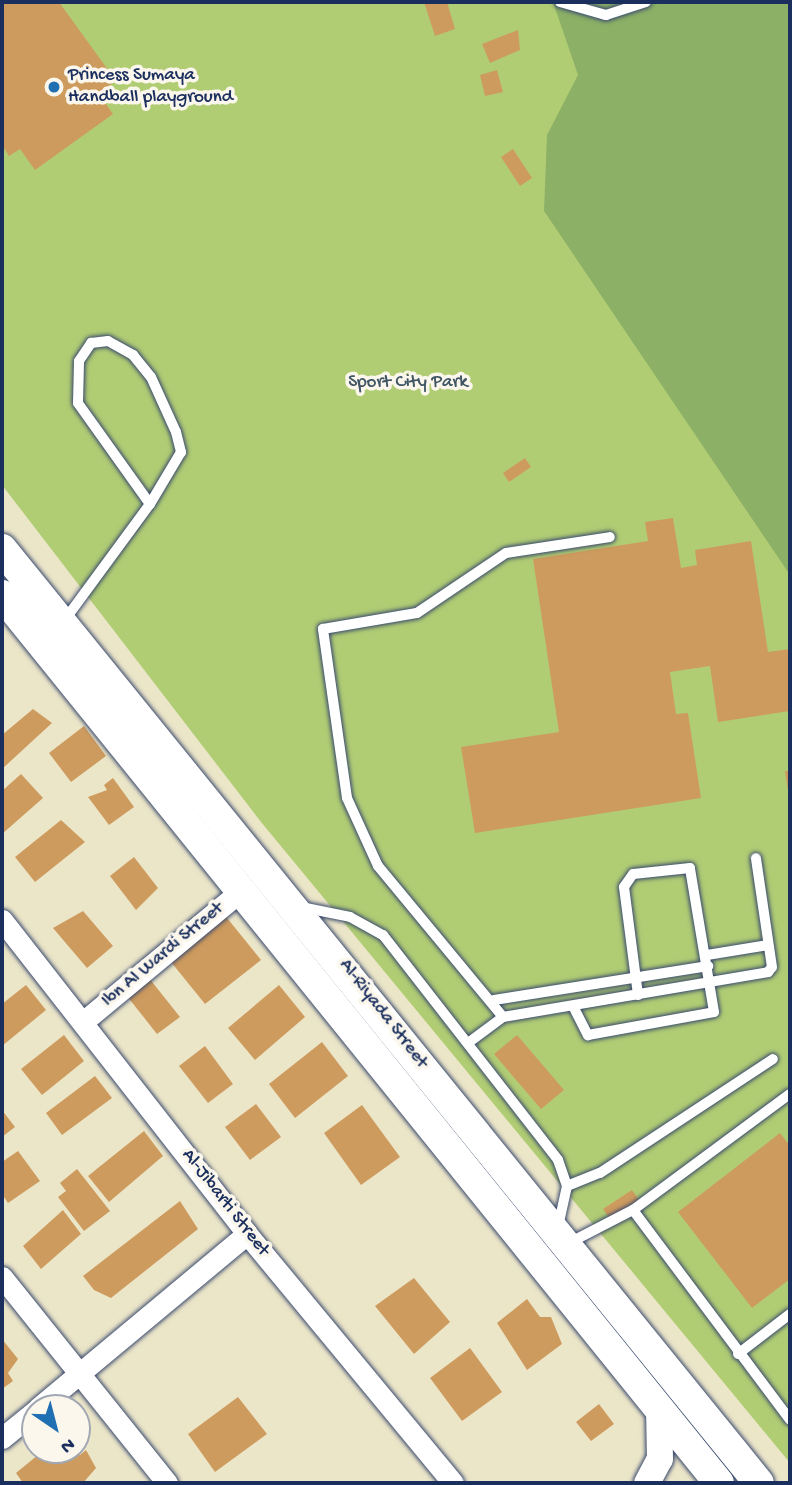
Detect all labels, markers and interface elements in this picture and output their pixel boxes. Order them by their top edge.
place label: Princess Sumaya Handball playground [68,65,233,109]
marker: Princess Sumaya Handball playground [46,79,62,95]
park label: Sport City Park [348,372,468,394]
street label: Ibn Al Wardi Street [98,897,228,1013]
street label: Al-Riyada Street [333,955,433,1073]
street label: Al-Jibarti Street [176,1145,274,1261]
north arrow [21,1394,91,1464]
text: N [56,1432,79,1458]

